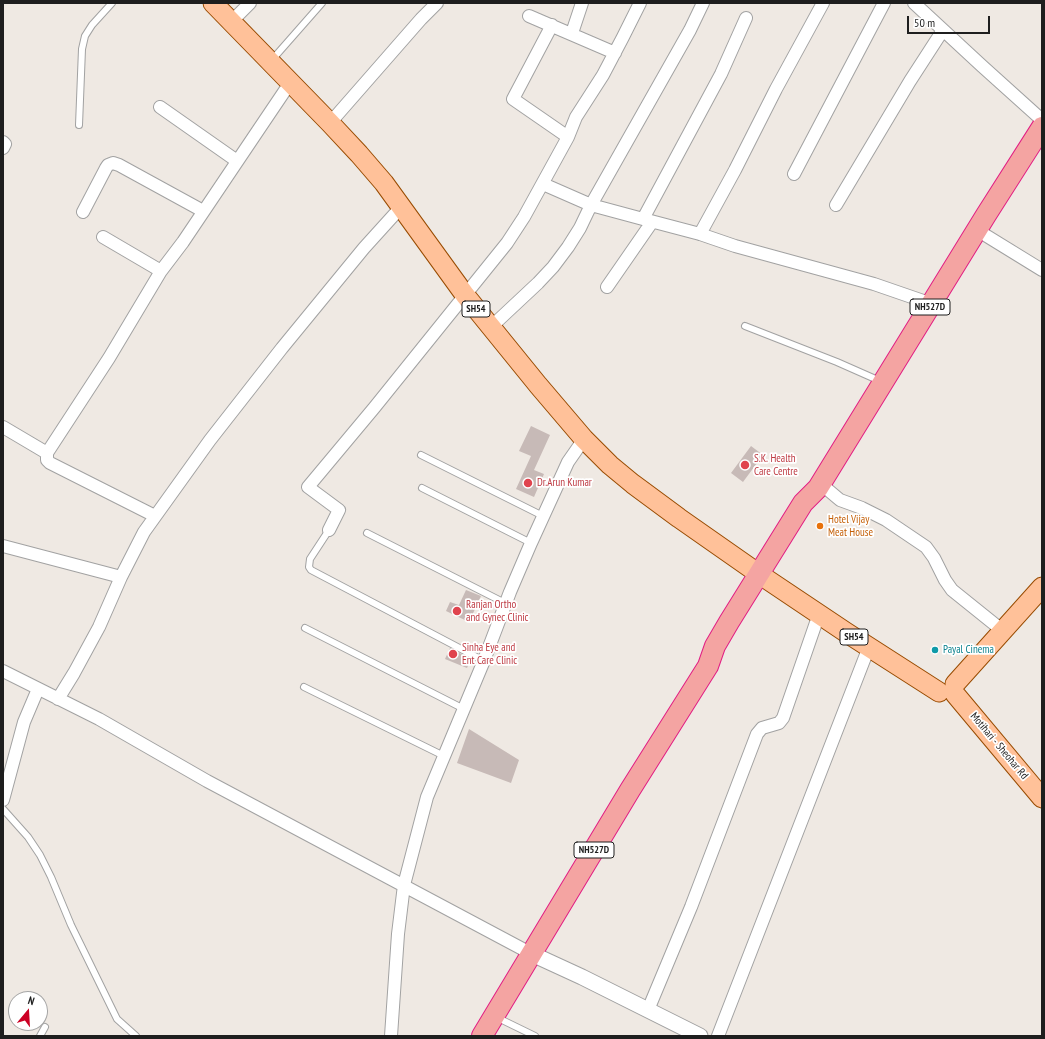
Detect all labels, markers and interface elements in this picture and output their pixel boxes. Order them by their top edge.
scale bar [909,8,992,34]
text: 50 m [914,15,935,30]
road number: NH527D [910,299,950,315]
road number: SH54 [462,301,490,317]
place label: S.K. Health Care Centre [754,452,798,478]
marker: S.K. Health Care Centre [739,459,751,471]
place label: Dr.Arun Kumar [537,476,592,490]
marker: Dr.Arun Kumar [522,477,534,489]
place label: Hotel Vijay Meat House [828,513,873,539]
marker: Hotel Vijay Meat House [815,521,825,531]
place label: Ranjan Ortho and Gynec Clinic [466,598,529,624]
marker: Ranjan Ortho and Gynec Clinic [451,605,463,617]
road number: SH54 [840,629,868,645]
place label: Sinha Eye and Ent Care Clinic [462,641,517,667]
place label: Payal Cinema [943,643,994,657]
marker: Payal Cinema [930,645,940,655]
marker: Sinha Eye and Ent Care Clinic [447,648,459,660]
street label: Motihari - Sheohar Rd [967,710,1031,782]
road number: NH527D [574,842,614,858]
north arrow [8,991,48,1031]
text: N [26,993,36,1008]

